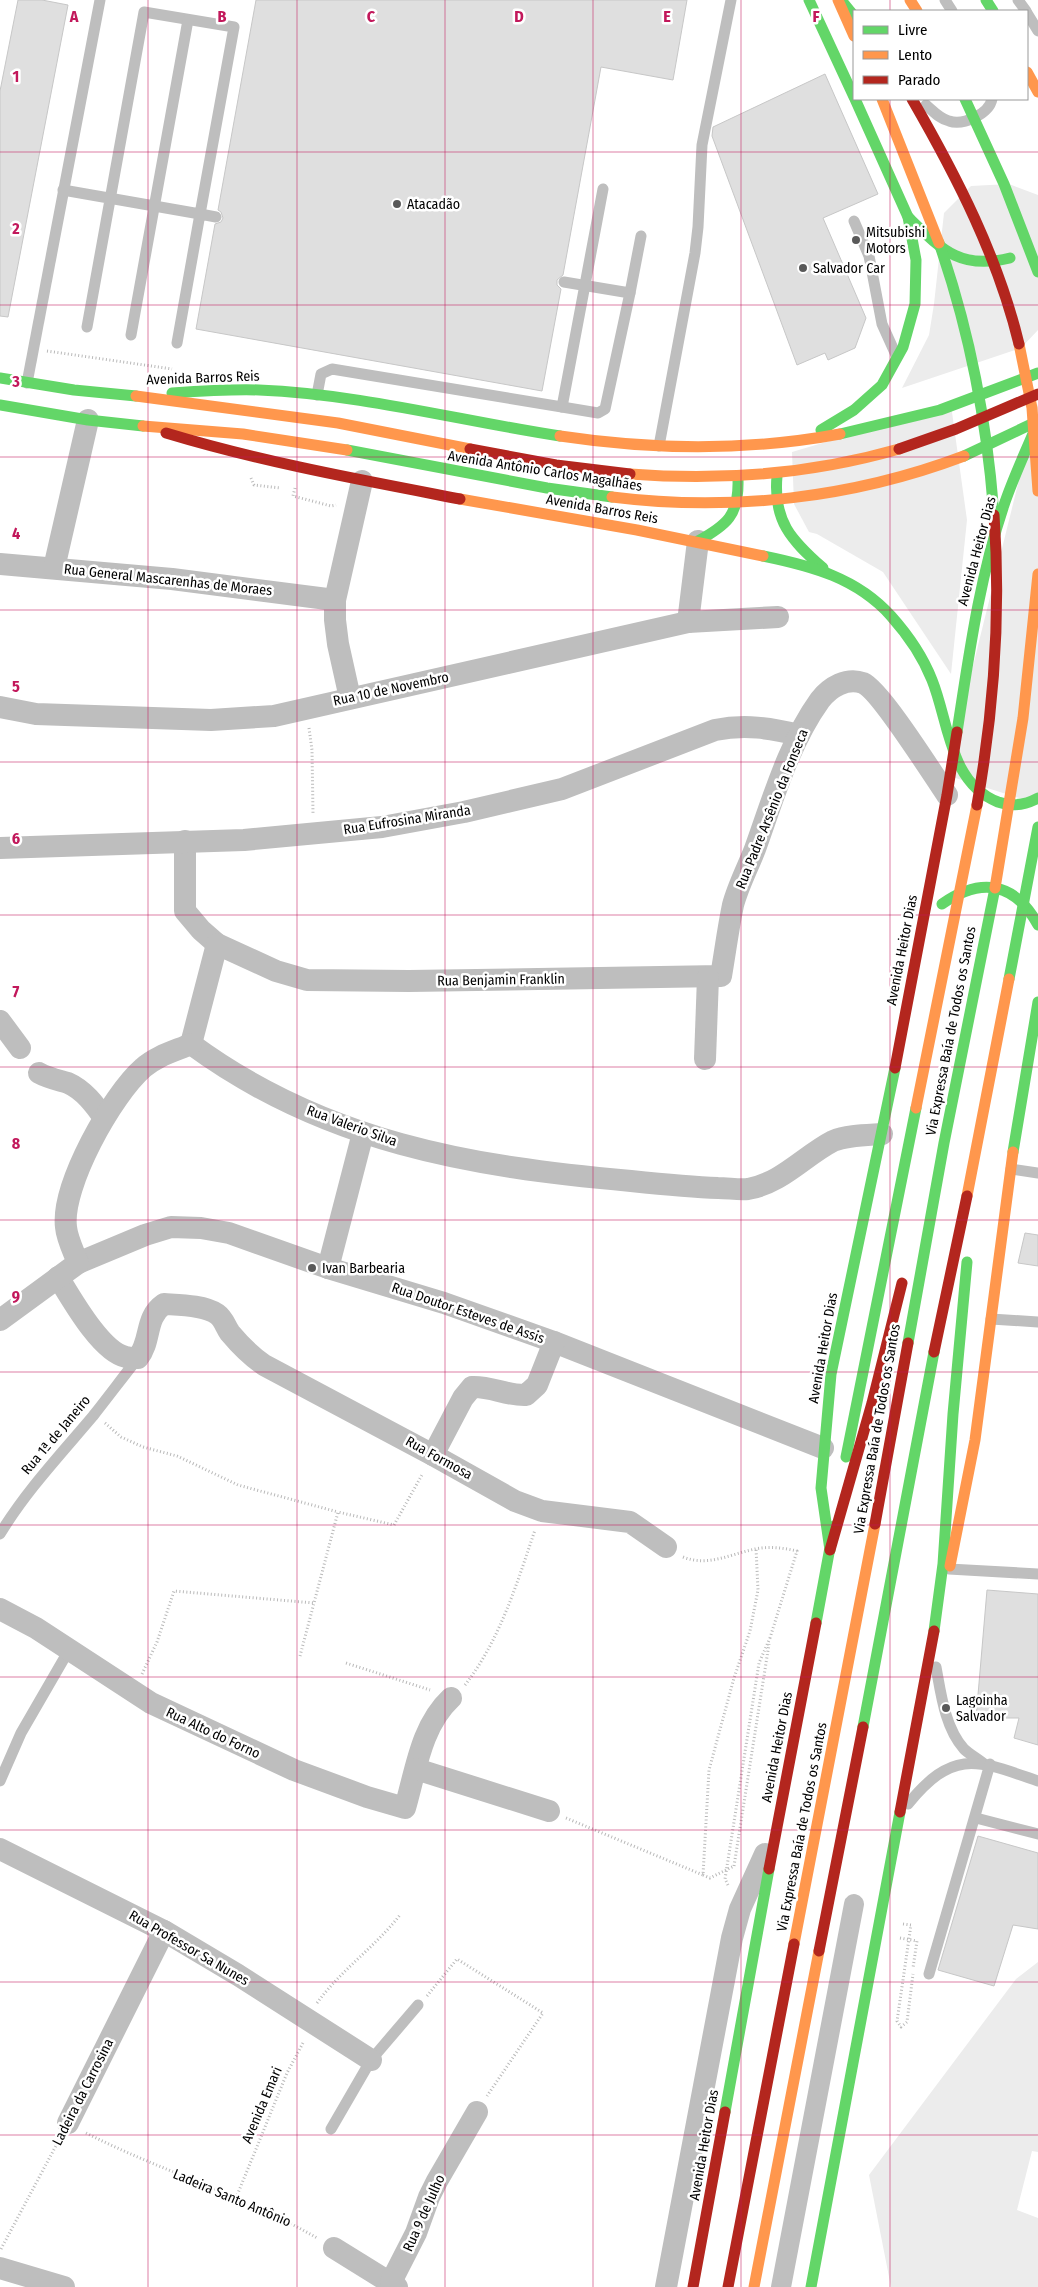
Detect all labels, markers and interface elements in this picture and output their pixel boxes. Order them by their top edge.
text: A [69,7,79,26]
text: B [218,7,227,26]
text: C [367,7,376,26]
text: D [514,7,524,26]
text: E [663,7,671,26]
text: F [812,7,820,26]
legend [853,10,1028,100]
text: Livre [898,21,927,39]
text: Lento [898,46,932,64]
text: 1 [13,67,19,86]
text: Parado [898,71,941,89]
place label: Atacadão [407,196,460,213]
marker: Atacadão [391,198,403,210]
text: 2 [11,219,20,238]
place label: Mitsubishi Motors [866,224,925,257]
marker: Mitsubishi Motors [850,234,862,246]
place label: Salvador Car [813,260,885,277]
marker: Salvador Car [797,262,809,274]
street label: Avenida Barros Reis [146,368,260,388]
text: 3 [11,372,20,391]
street label: Avenida Antônio Carlos Magalhães [447,447,643,495]
street label: Avenida Barros Reis [545,491,659,527]
street label: Avenida Heitor Dias [954,495,1000,607]
text: 4 [12,524,20,543]
street label: Rua General Mascarenhas de Moraes [63,561,273,599]
street label: Rua 10 de Novembro [332,668,450,710]
text: 5 [12,677,20,696]
street label: Rua Padre Arsênio da Fonseca [732,726,812,891]
street label: Rua Eufrosina Miranda [342,802,472,838]
text: 6 [12,829,20,848]
street label: Avenida Heitor Dias [883,893,921,1007]
street label: Via Expressa Baía de Todos os Santos [922,925,980,1137]
street label: Rua Benjamin Franklin [437,970,565,990]
text: 7 [13,982,20,1001]
street label: Rua Valerio Silva [304,1102,400,1150]
text: 8 [12,1134,21,1153]
place label: Ivan Barbearia [322,1260,405,1277]
marker: Ivan Barbearia [306,1262,318,1274]
street label: Rua Doutor Esteves de Assis [389,1279,547,1347]
text: 9 [12,1287,20,1306]
street label: Avenida Heitor Dias [805,1291,841,1405]
street label: Via Expressa Baía de Todos os Santos [850,1323,904,1535]
street label: Rua 1ª de Janeiro [18,1392,94,1478]
street label: Rua Formosa [403,1433,476,1483]
street label: Avenida Heitor Dias [758,1690,796,1804]
place label: Lagoinha Salvador [956,1692,1008,1725]
marker: Lagoinha Salvador [940,1702,952,1714]
street label: Rua Alto do Forno [163,1704,263,1762]
street label: Via Expressa Baía de Todos os Santos [773,1721,831,1933]
street label: Rua Professor Sa Nunes [126,1907,252,1989]
street label: Ladeira da Carrosina [49,2036,117,2148]
street label: Avenida Emari [238,2064,286,2146]
street label: Avenida Heitor Dias [686,2088,722,2202]
street label: Ladeira Santo Antônio [170,2165,294,2231]
street label: Rua 9 de Julho [399,2172,449,2254]

